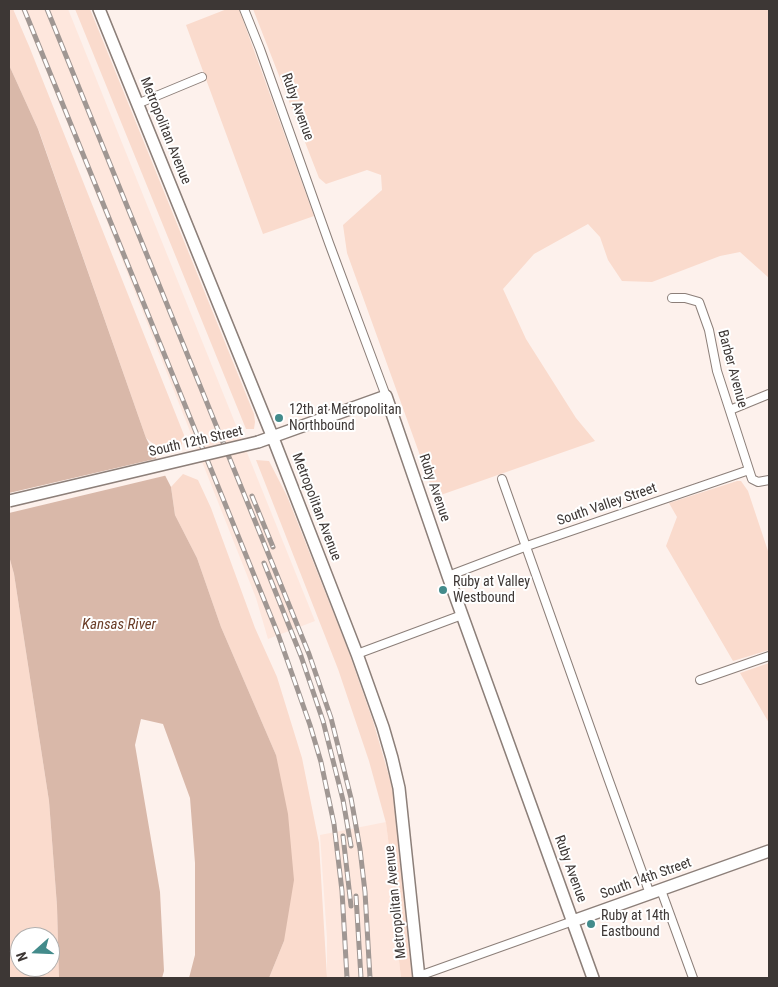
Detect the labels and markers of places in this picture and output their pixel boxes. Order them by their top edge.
place label: 12th at Metropolitan Northbound [289,402,401,434]
marker: 12th at Metropolitan Northbound [273,412,285,424]
place label: Ruby at Valley Westbound [453,574,530,606]
marker: Ruby at Valley Westbound [437,584,449,596]
place label: Ruby at 14th Eastbound [601,908,670,940]
marker: Ruby at 14th Eastbound [585,918,597,930]

